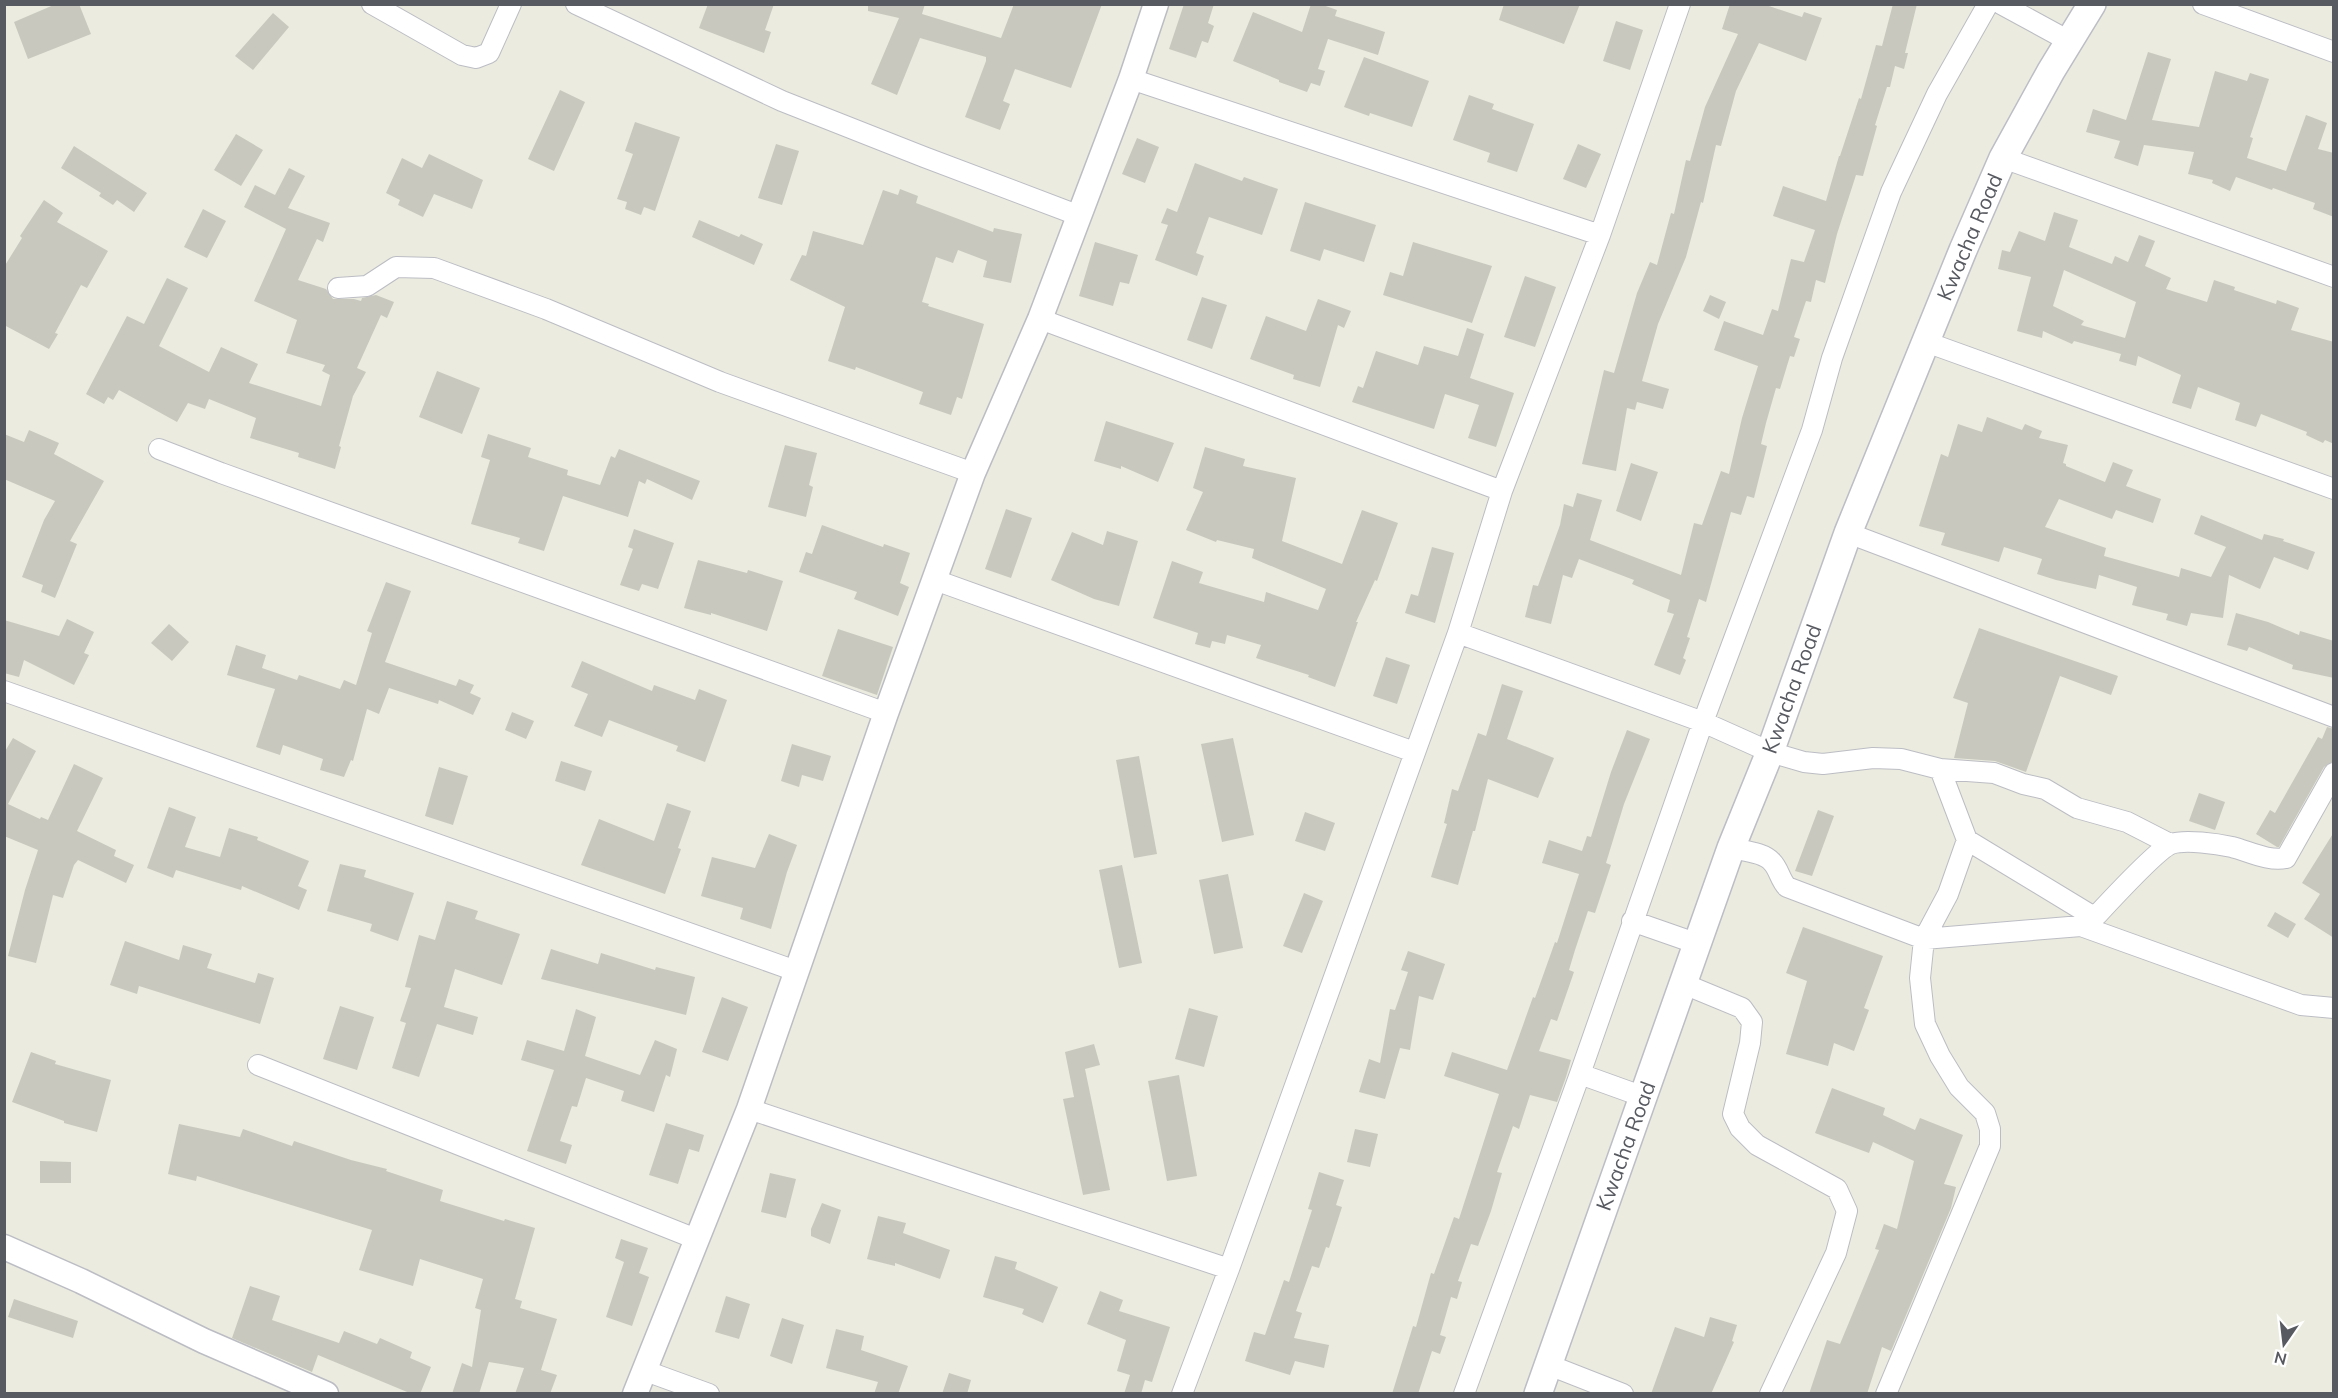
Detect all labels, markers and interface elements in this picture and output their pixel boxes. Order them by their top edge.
street label: Kwacha Road [1931,169,2008,304]
street label: Kwacha Road [1756,620,1826,757]
street label: Kwacha Road [1590,1077,1660,1214]
north arrow [2254,1314,2314,1374]
text: N [2272,1347,2289,1370]

